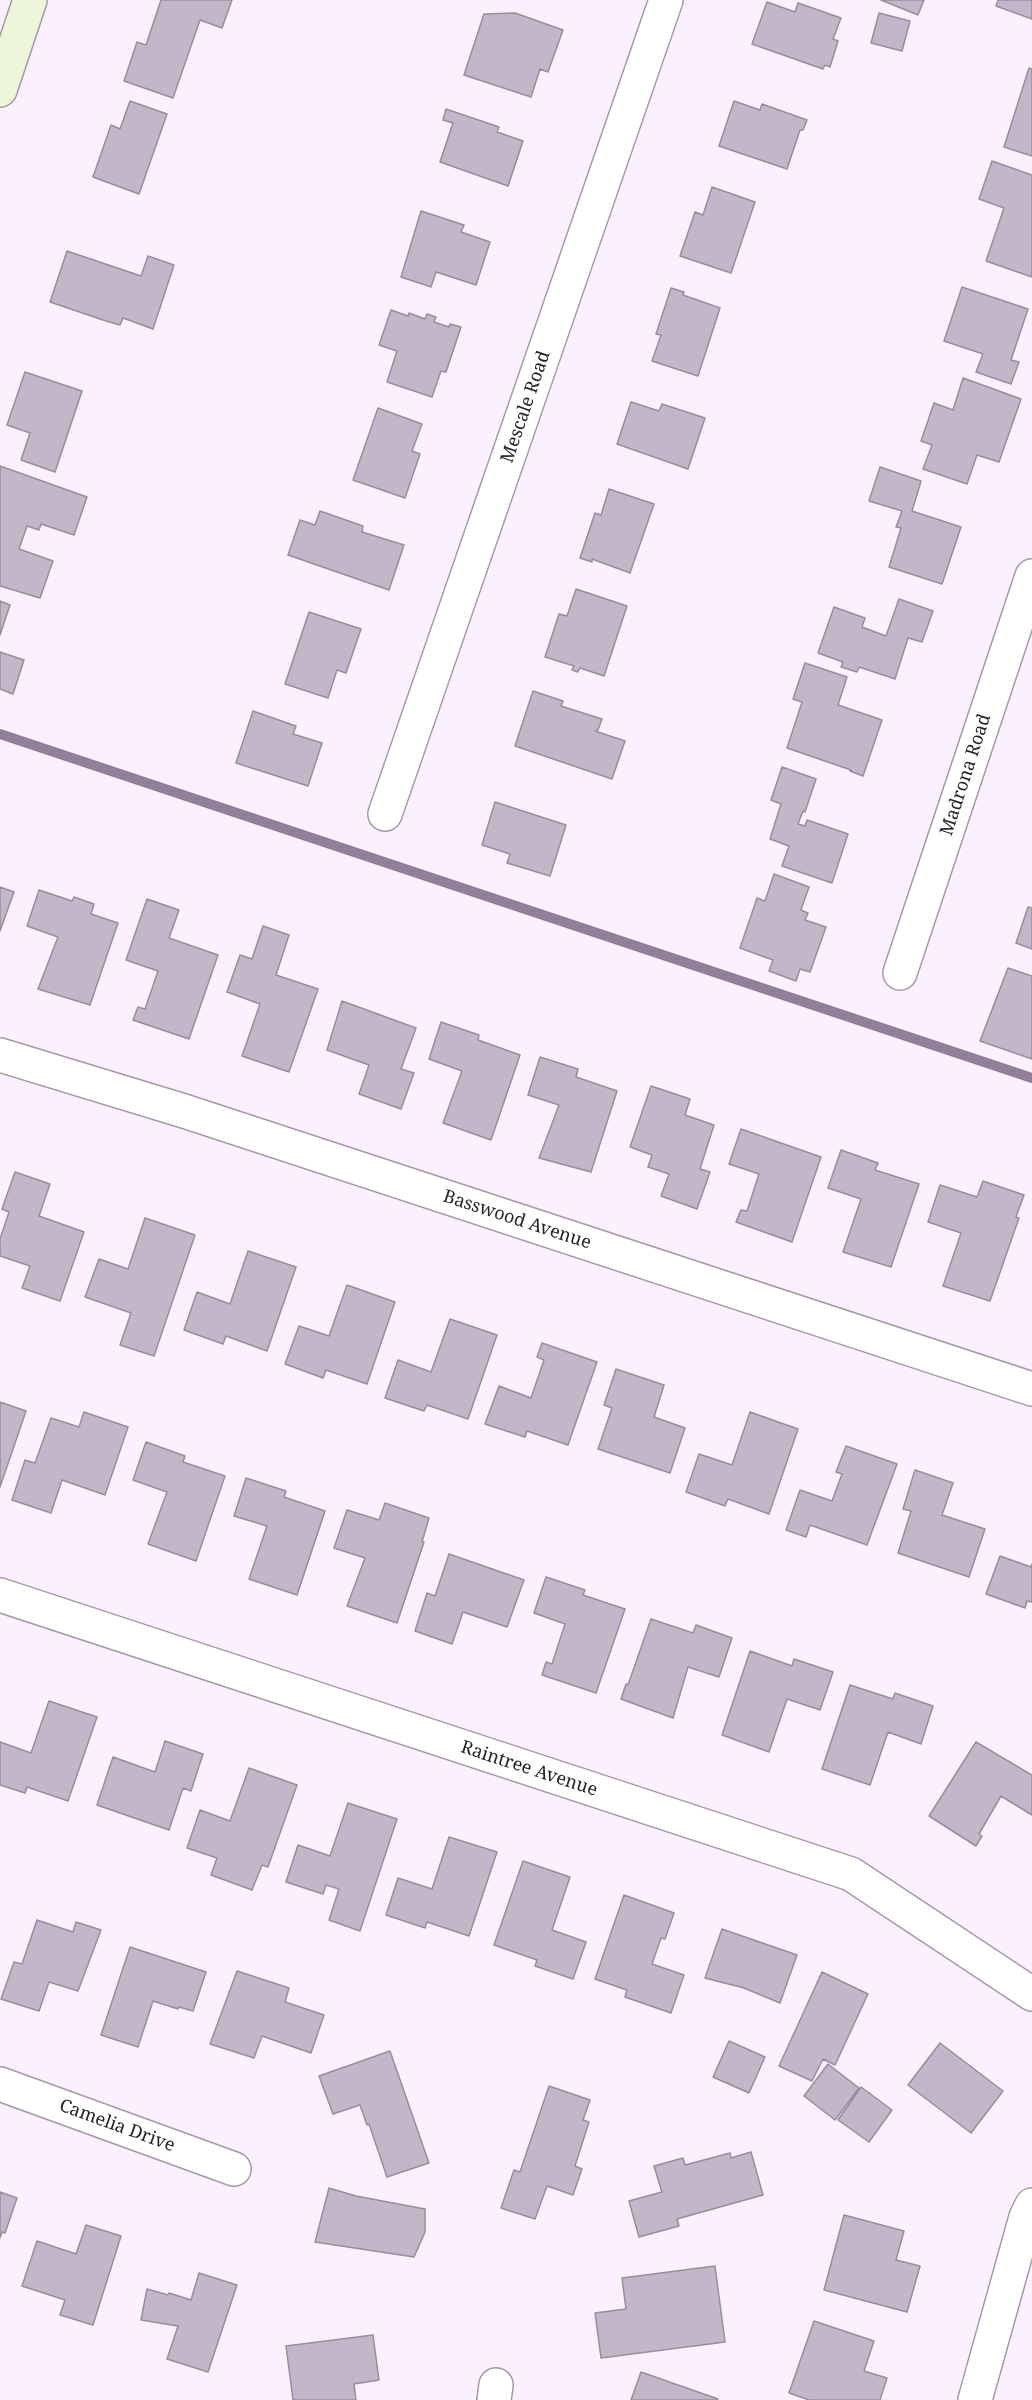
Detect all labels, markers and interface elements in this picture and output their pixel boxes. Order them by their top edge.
street label: Mescale Road [497,348,555,466]
street label: Madrona Road [936,711,996,839]
street label: Basswood Avenue [440,1186,594,1254]
street label: Raintree Avenue [458,1737,600,1801]
street label: Camelia Drive [56,2095,178,2157]

